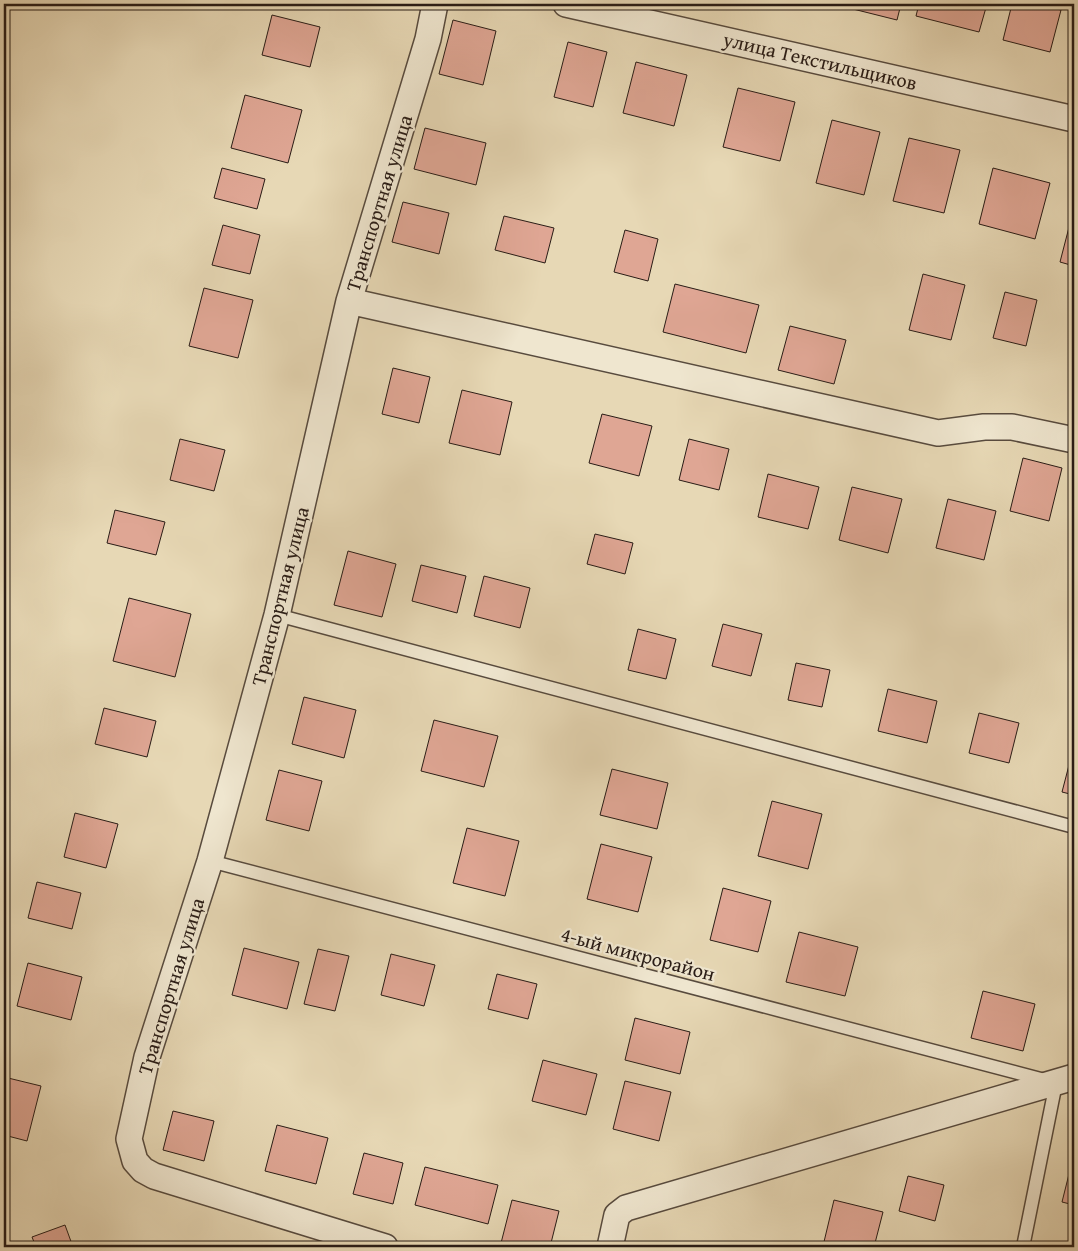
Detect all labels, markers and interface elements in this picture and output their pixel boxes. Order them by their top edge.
street label: улица Текстильщиков [719,24,920,97]
street label: Транспортная улица [338,110,419,295]
street label: Транспортная улица [243,503,316,688]
street label: Транспортная улица [130,893,211,1078]
street label: 4-ый микрорайон [558,919,719,988]

